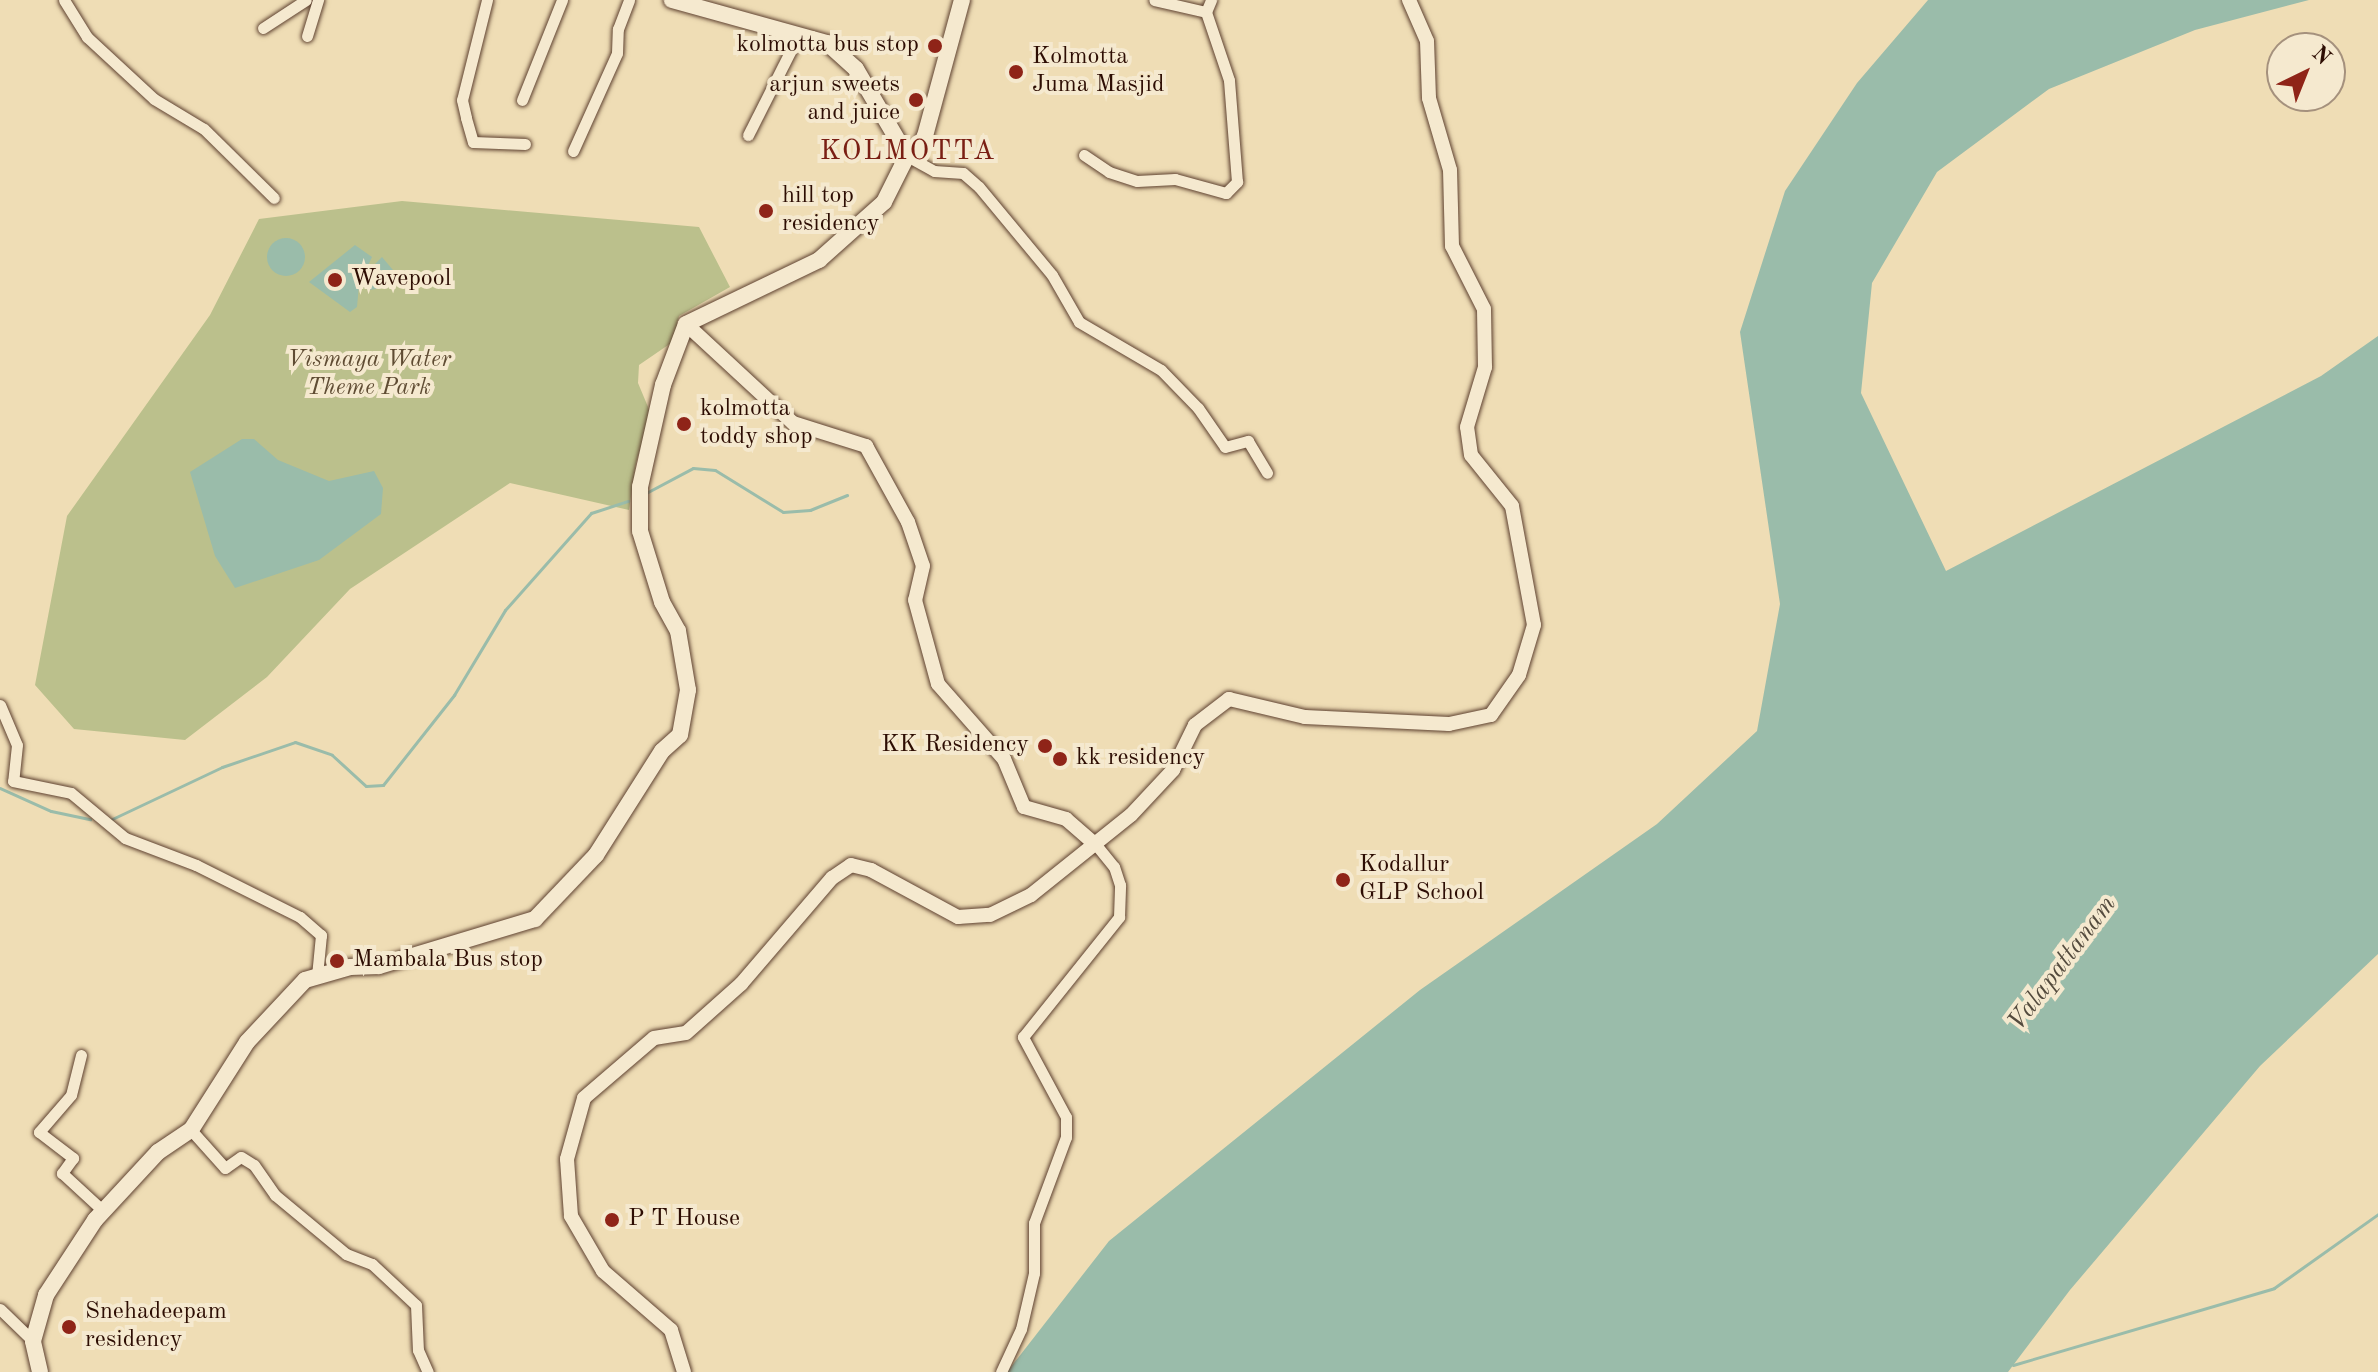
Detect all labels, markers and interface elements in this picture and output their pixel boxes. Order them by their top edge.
place label: kolmotta bus stop [736,32,919,60]
north arrow [2266,32,2346,112]
marker: kolmotta bus stop [926,37,944,55]
text: N [2307,42,2335,70]
place label: Kolmotta Juma Masjid [1032,44,1164,100]
marker: Kolmotta Juma Masjid [1007,63,1025,81]
place label: arjun sweets and juice [769,72,900,128]
marker: arjun sweets and juice [907,91,925,109]
district label: KOLMOTTA [820,135,996,169]
place label: hill top residency [782,183,879,239]
marker: hill top residency [757,202,775,220]
place label: Wavepool [351,266,451,294]
marker: Wavepool [326,271,344,289]
park label: Vismaya Water Theme Park [287,347,451,403]
place label: kolmotta toddy shop [700,396,813,452]
marker: kolmotta toddy shop [675,415,693,433]
place label: KK Residency [881,732,1029,760]
marker: KK Residency [1036,737,1054,755]
place label: kk residency [1076,745,1205,773]
marker: kk residency [1051,750,1069,768]
place label: Kodallur GLP School [1359,852,1484,908]
marker: Kodallur GLP School [1334,871,1352,889]
water label: Valapattanam [2002,890,2124,1038]
place label: Mambala Bus stop [353,947,543,975]
marker: Mambala Bus stop [328,952,346,970]
place label: P T House [628,1206,740,1234]
marker: P T House [603,1211,621,1229]
place label: Snehadeepam residency [85,1299,227,1355]
marker: Snehadeepam residency [60,1318,78,1336]

